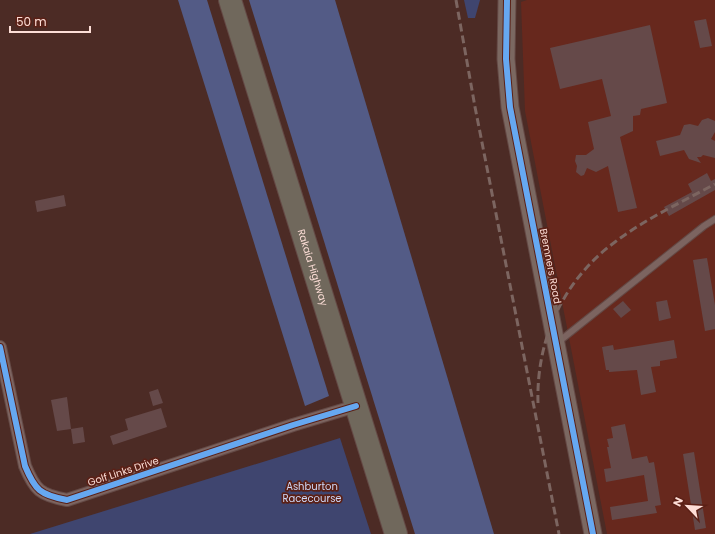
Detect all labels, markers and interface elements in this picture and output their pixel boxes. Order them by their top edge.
scale bar [10,8,90,34]
text: 50 m [16,13,47,30]
street label: Rakaia Highway [294,227,332,308]
street label: Bremners Road [536,227,565,305]
street label: Golf Links Drive [86,453,161,490]
park label: Ashburton Racecourse [282,479,342,506]
north arrow [667,486,707,526]
text: N [669,495,687,509]

